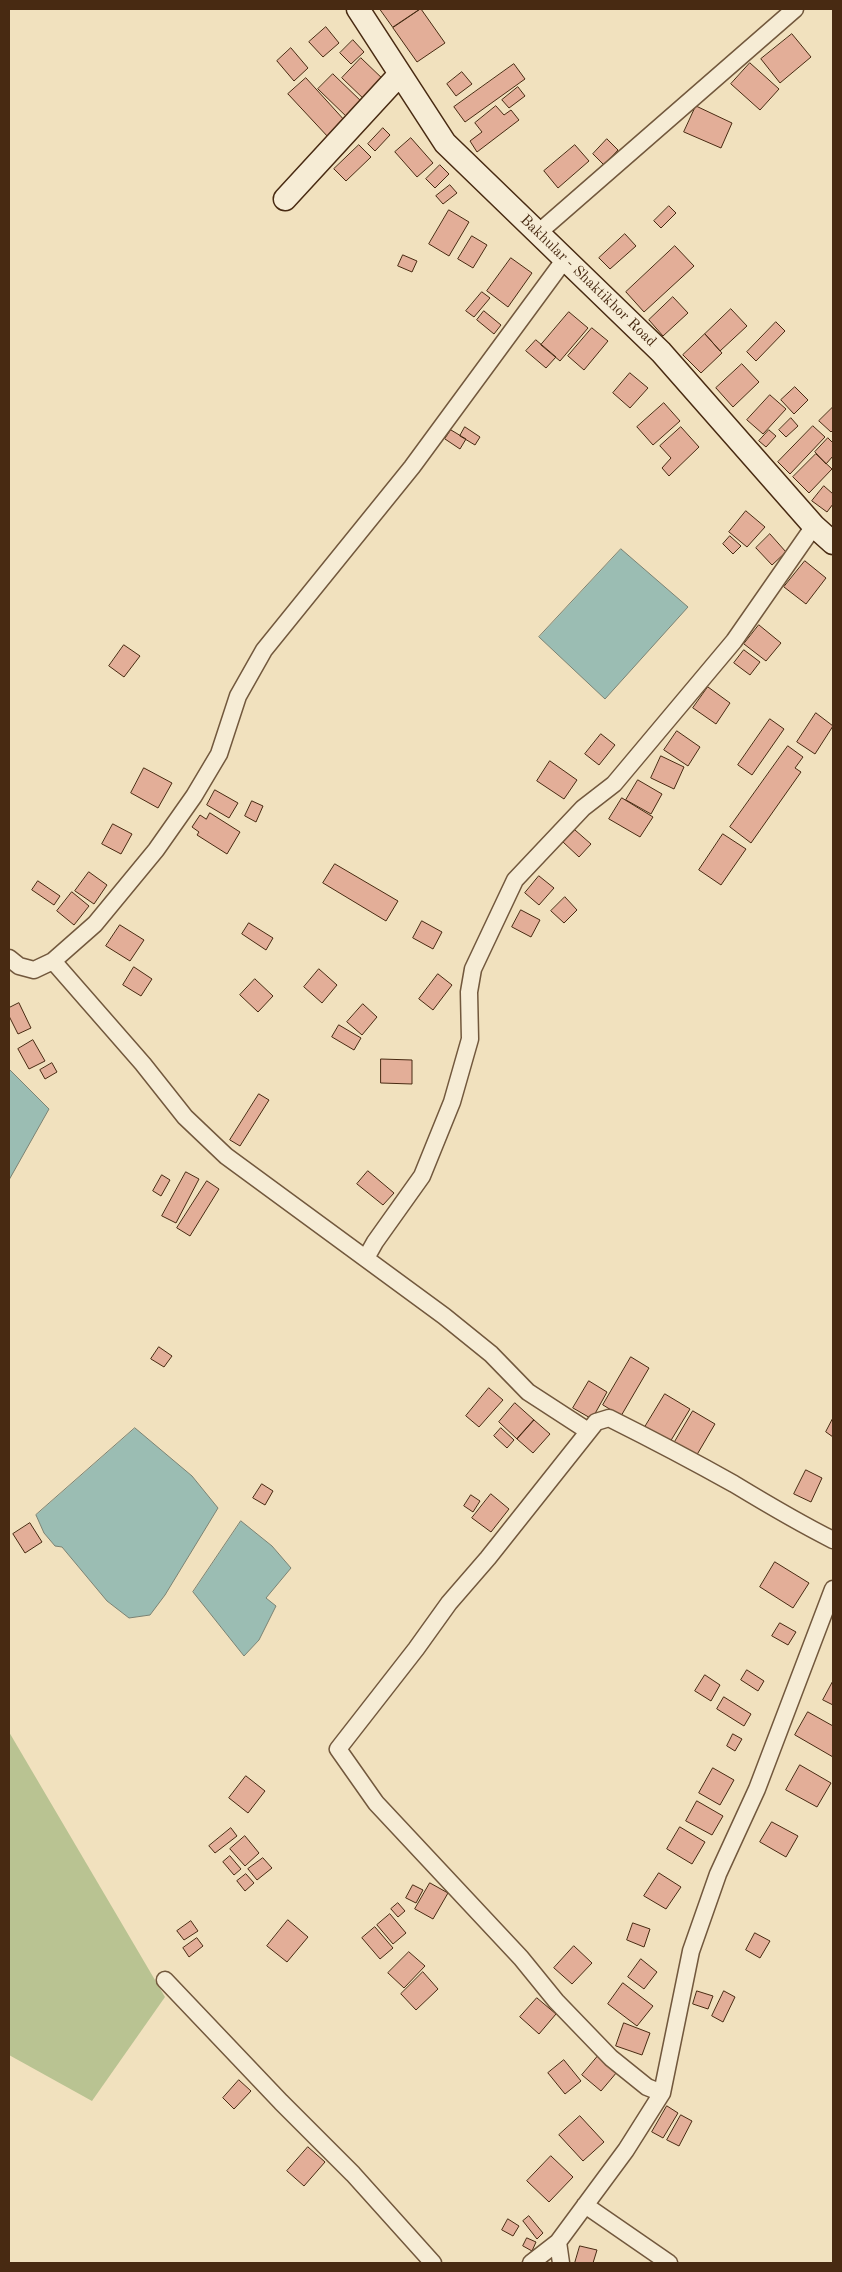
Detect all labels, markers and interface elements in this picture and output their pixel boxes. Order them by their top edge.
street label: Bakhular - Shaktikhor Road [516,211,660,351]

